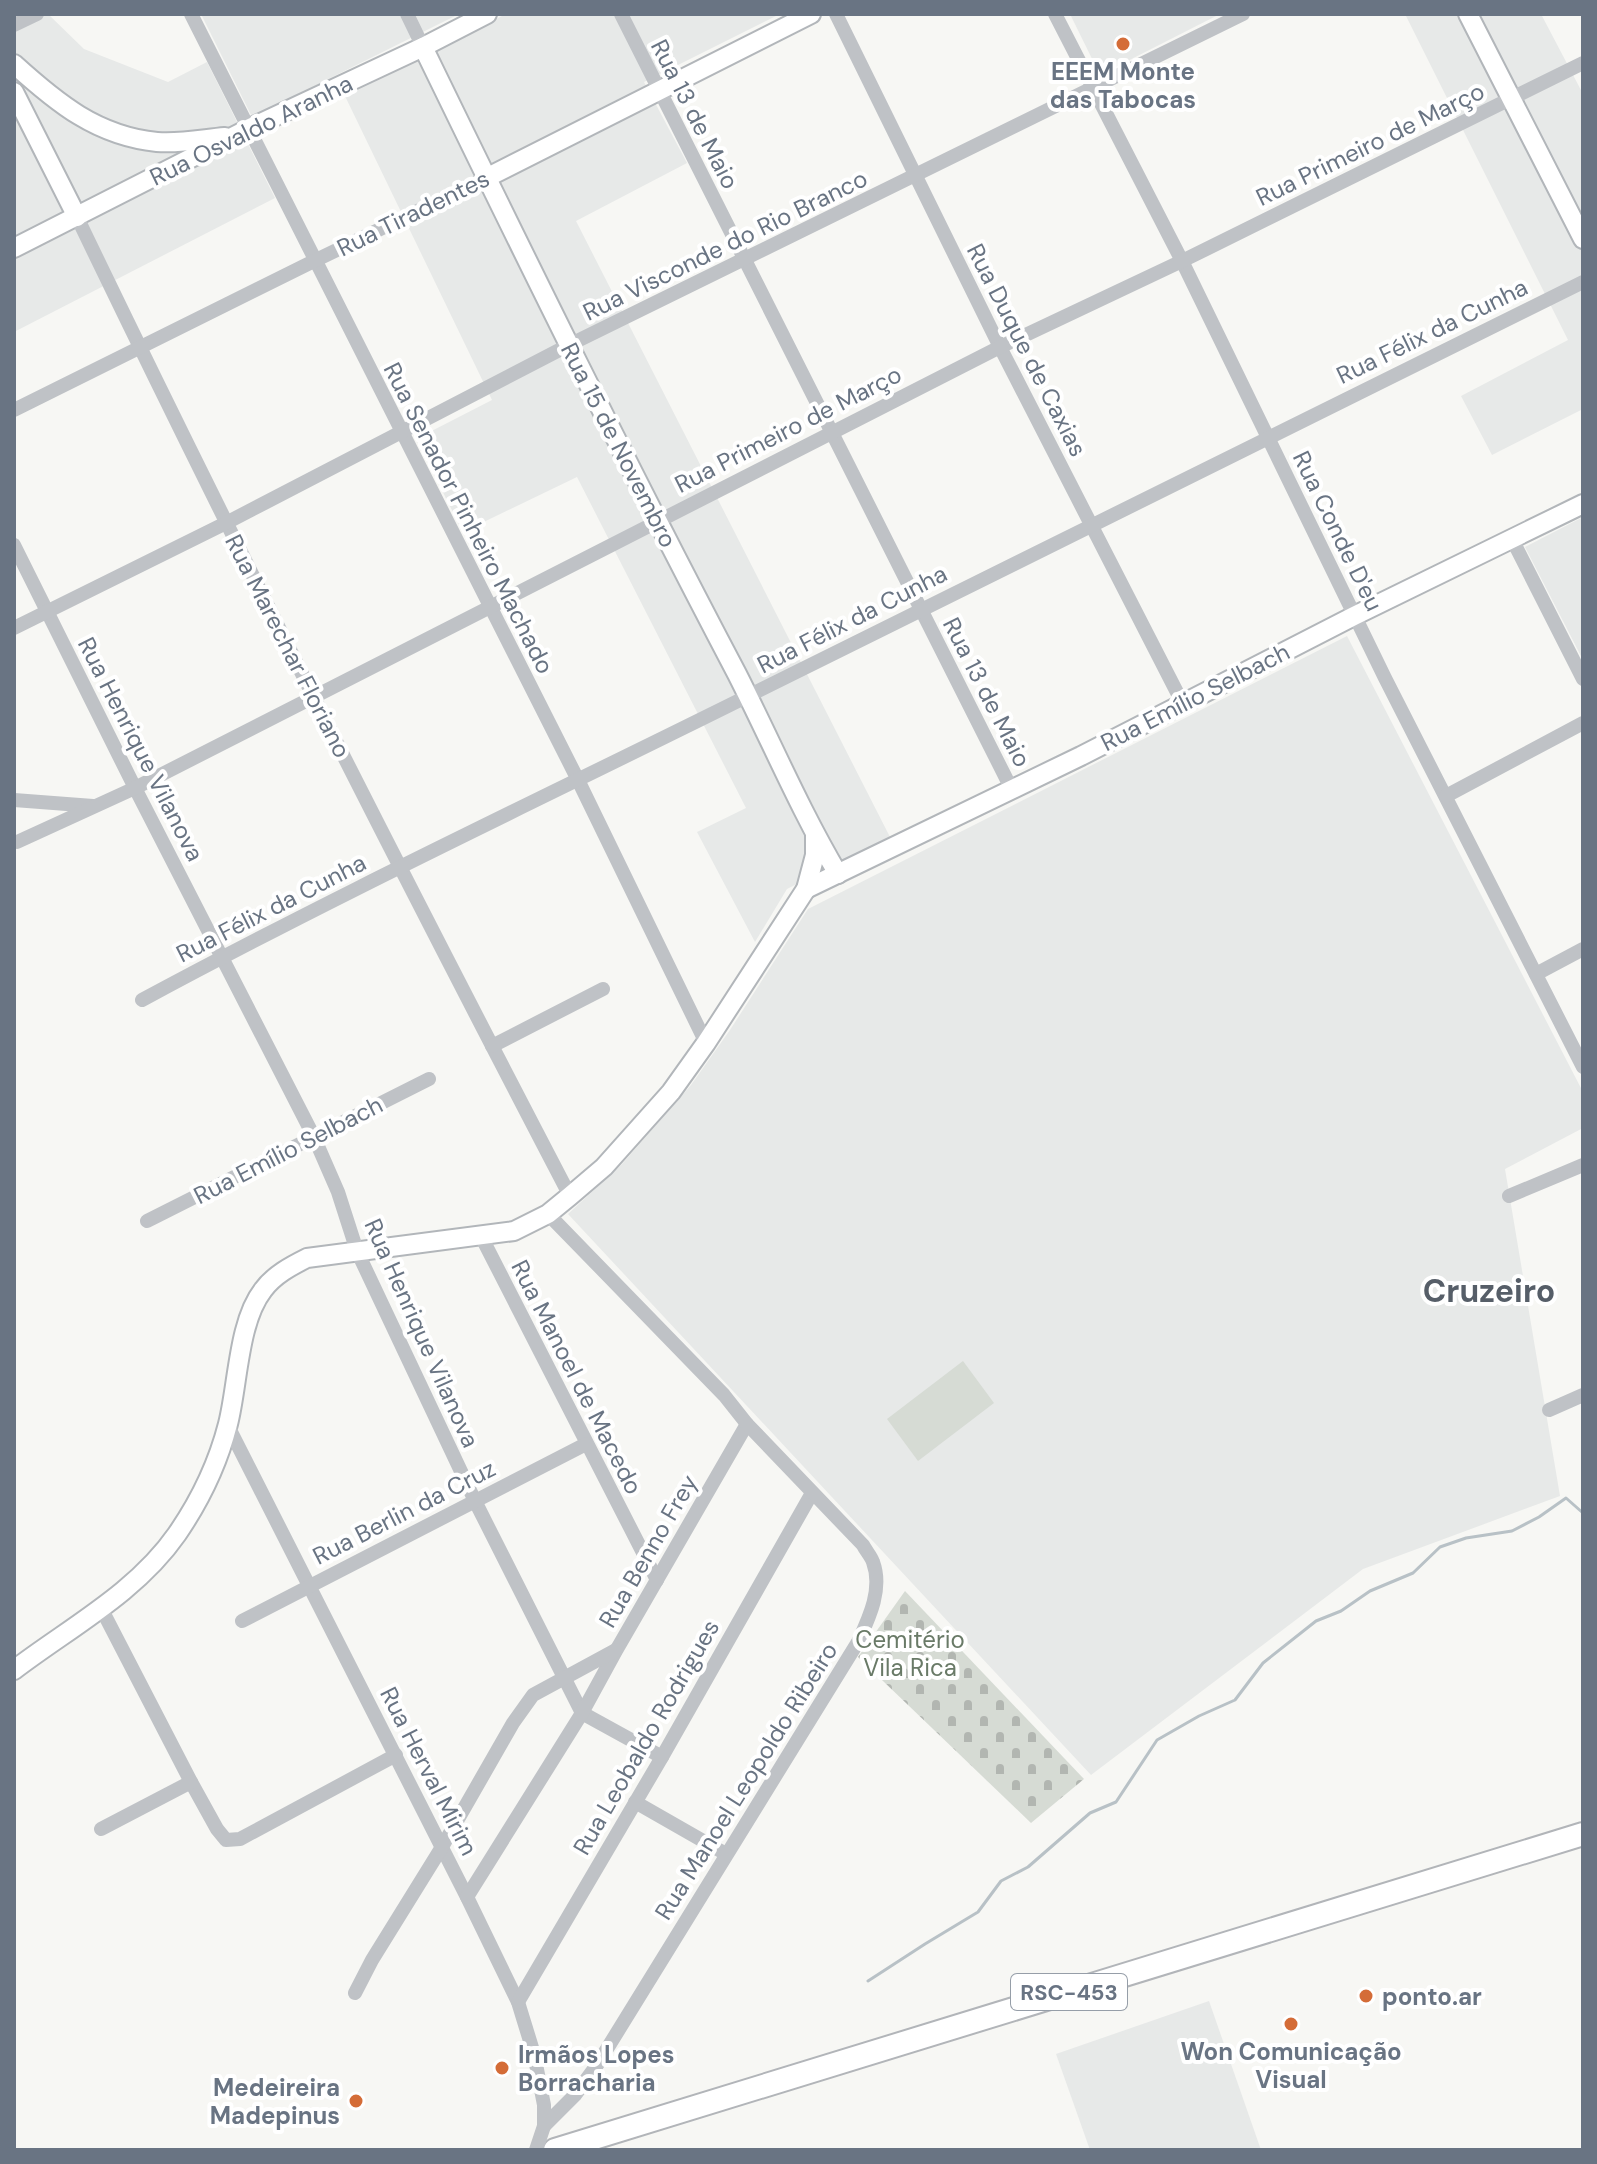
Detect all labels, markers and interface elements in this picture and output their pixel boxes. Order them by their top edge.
street label: Rua 13 de Maio [644,34,746,194]
marker: EEEM Monte das Tabocas [1114,35,1132,53]
place label: EEEM Monte das Tabocas [1050,56,1196,115]
street label: Rua Osvaldo Aranha [144,67,358,193]
street label: Rua Primeiro de Março [1251,75,1489,213]
street label: Rua Tiradentes [332,163,494,263]
street label: Rua Visconde do Rio Branco [578,163,872,327]
street label: Rua Duque de Caxias [960,238,1094,462]
street label: Rua Félix da Cunha [1331,271,1533,391]
street label: Rua 15 de Novembro [554,337,684,553]
street label: Rua Senador Pinheiro Machado [377,357,561,679]
street label: Rua Primeiro de Março [669,358,907,500]
street label: Rua Conde D'eu [1286,446,1390,616]
street label: Rua Marechar Floriano [218,529,358,763]
street label: Rua Félix da Cunha [752,558,952,680]
street label: Rua 13 de Maio [936,612,1038,772]
street label: Rua Henrique Vilanova [71,632,211,866]
street label: Rua Emílio Selbach [1095,636,1295,758]
street label: Rua Félix da Cunha [171,847,371,969]
street label: Rua Emílio Selbach [188,1089,388,1211]
street label: Rua Henrique Vilanova [358,1214,486,1452]
street label: Rua Manoel de Macedo [504,1255,650,1499]
district label: Cruzeiro [1423,1270,1555,1312]
street label: Rua Berlin da Cruz [307,1453,501,1571]
street label: Rua Benno Frey [592,1469,704,1633]
street label: Rua Leobaldo Rodrigues [566,1614,726,1860]
park label: Cemitério Vila Rica [855,1624,965,1683]
street label: Rua Manoel Leopoldo Ribeiro [648,1636,844,1926]
street label: Rua Herval Mirim [373,1681,485,1861]
road number: RSC-453 [1011,1974,1127,2010]
place label: ponto.ar [1382,1981,1482,2012]
marker: ponto.ar [1357,1987,1375,2005]
marker: Won Comunicação Visual [1282,2015,1300,2033]
place label: Won Comunicação Visual [1180,2036,1402,2095]
place label: Irmãos Lopes Borracharia [518,2039,674,2098]
marker: Irmãos Lopes Borracharia [493,2059,511,2077]
place label: Medeireira Madepinus [210,2072,340,2131]
marker: Medeireira Madepinus [347,2092,365,2110]

